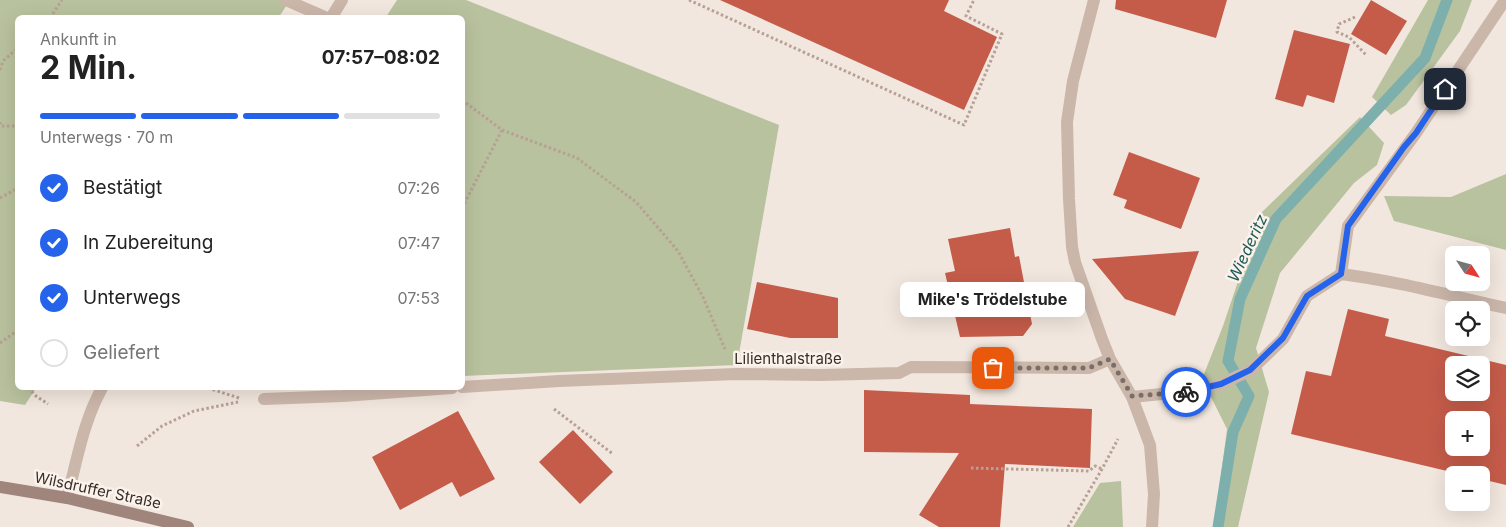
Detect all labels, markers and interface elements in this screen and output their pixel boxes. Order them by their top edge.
text: Ankunft in [40,29,117,49]
text: 07:57–08:02 [322,46,440,69]
text: 2 Min. [40,48,137,87]
pin [1424,68,1466,110]
icon: home [1431,75,1459,103]
text: Unterwegs · 70 m [40,127,173,147]
icon: check [40,174,68,202]
text: Bestätigt [83,176,162,199]
text: 07:26 [397,178,440,198]
water label: Wiederitz [1223,211,1271,285]
icon: check [40,229,68,257]
text: In Zubereitung [83,231,213,254]
text: 07:47 [398,233,440,253]
north arrow [1445,246,1490,291]
map controls [1445,246,1490,511]
callout: Mike's Trödelstube [900,283,1086,318]
icon: check [40,284,68,312]
text: Unterwegs [83,286,181,309]
text: 07:53 [397,288,440,308]
text: Mike's Trödelstube [918,289,1067,309]
button: locate [1445,301,1490,346]
text: Geliefert [83,341,160,364]
pin [972,347,1014,389]
street label: Lilienthalstraße [734,349,842,368]
icon: bag [979,354,1007,382]
button: layers [1445,356,1490,401]
courier [1161,367,1211,417]
icon: bike [1172,378,1200,406]
button: + [1445,411,1490,456]
button: − [1445,466,1490,511]
street label: Wilsdruffer Straße [33,467,163,513]

